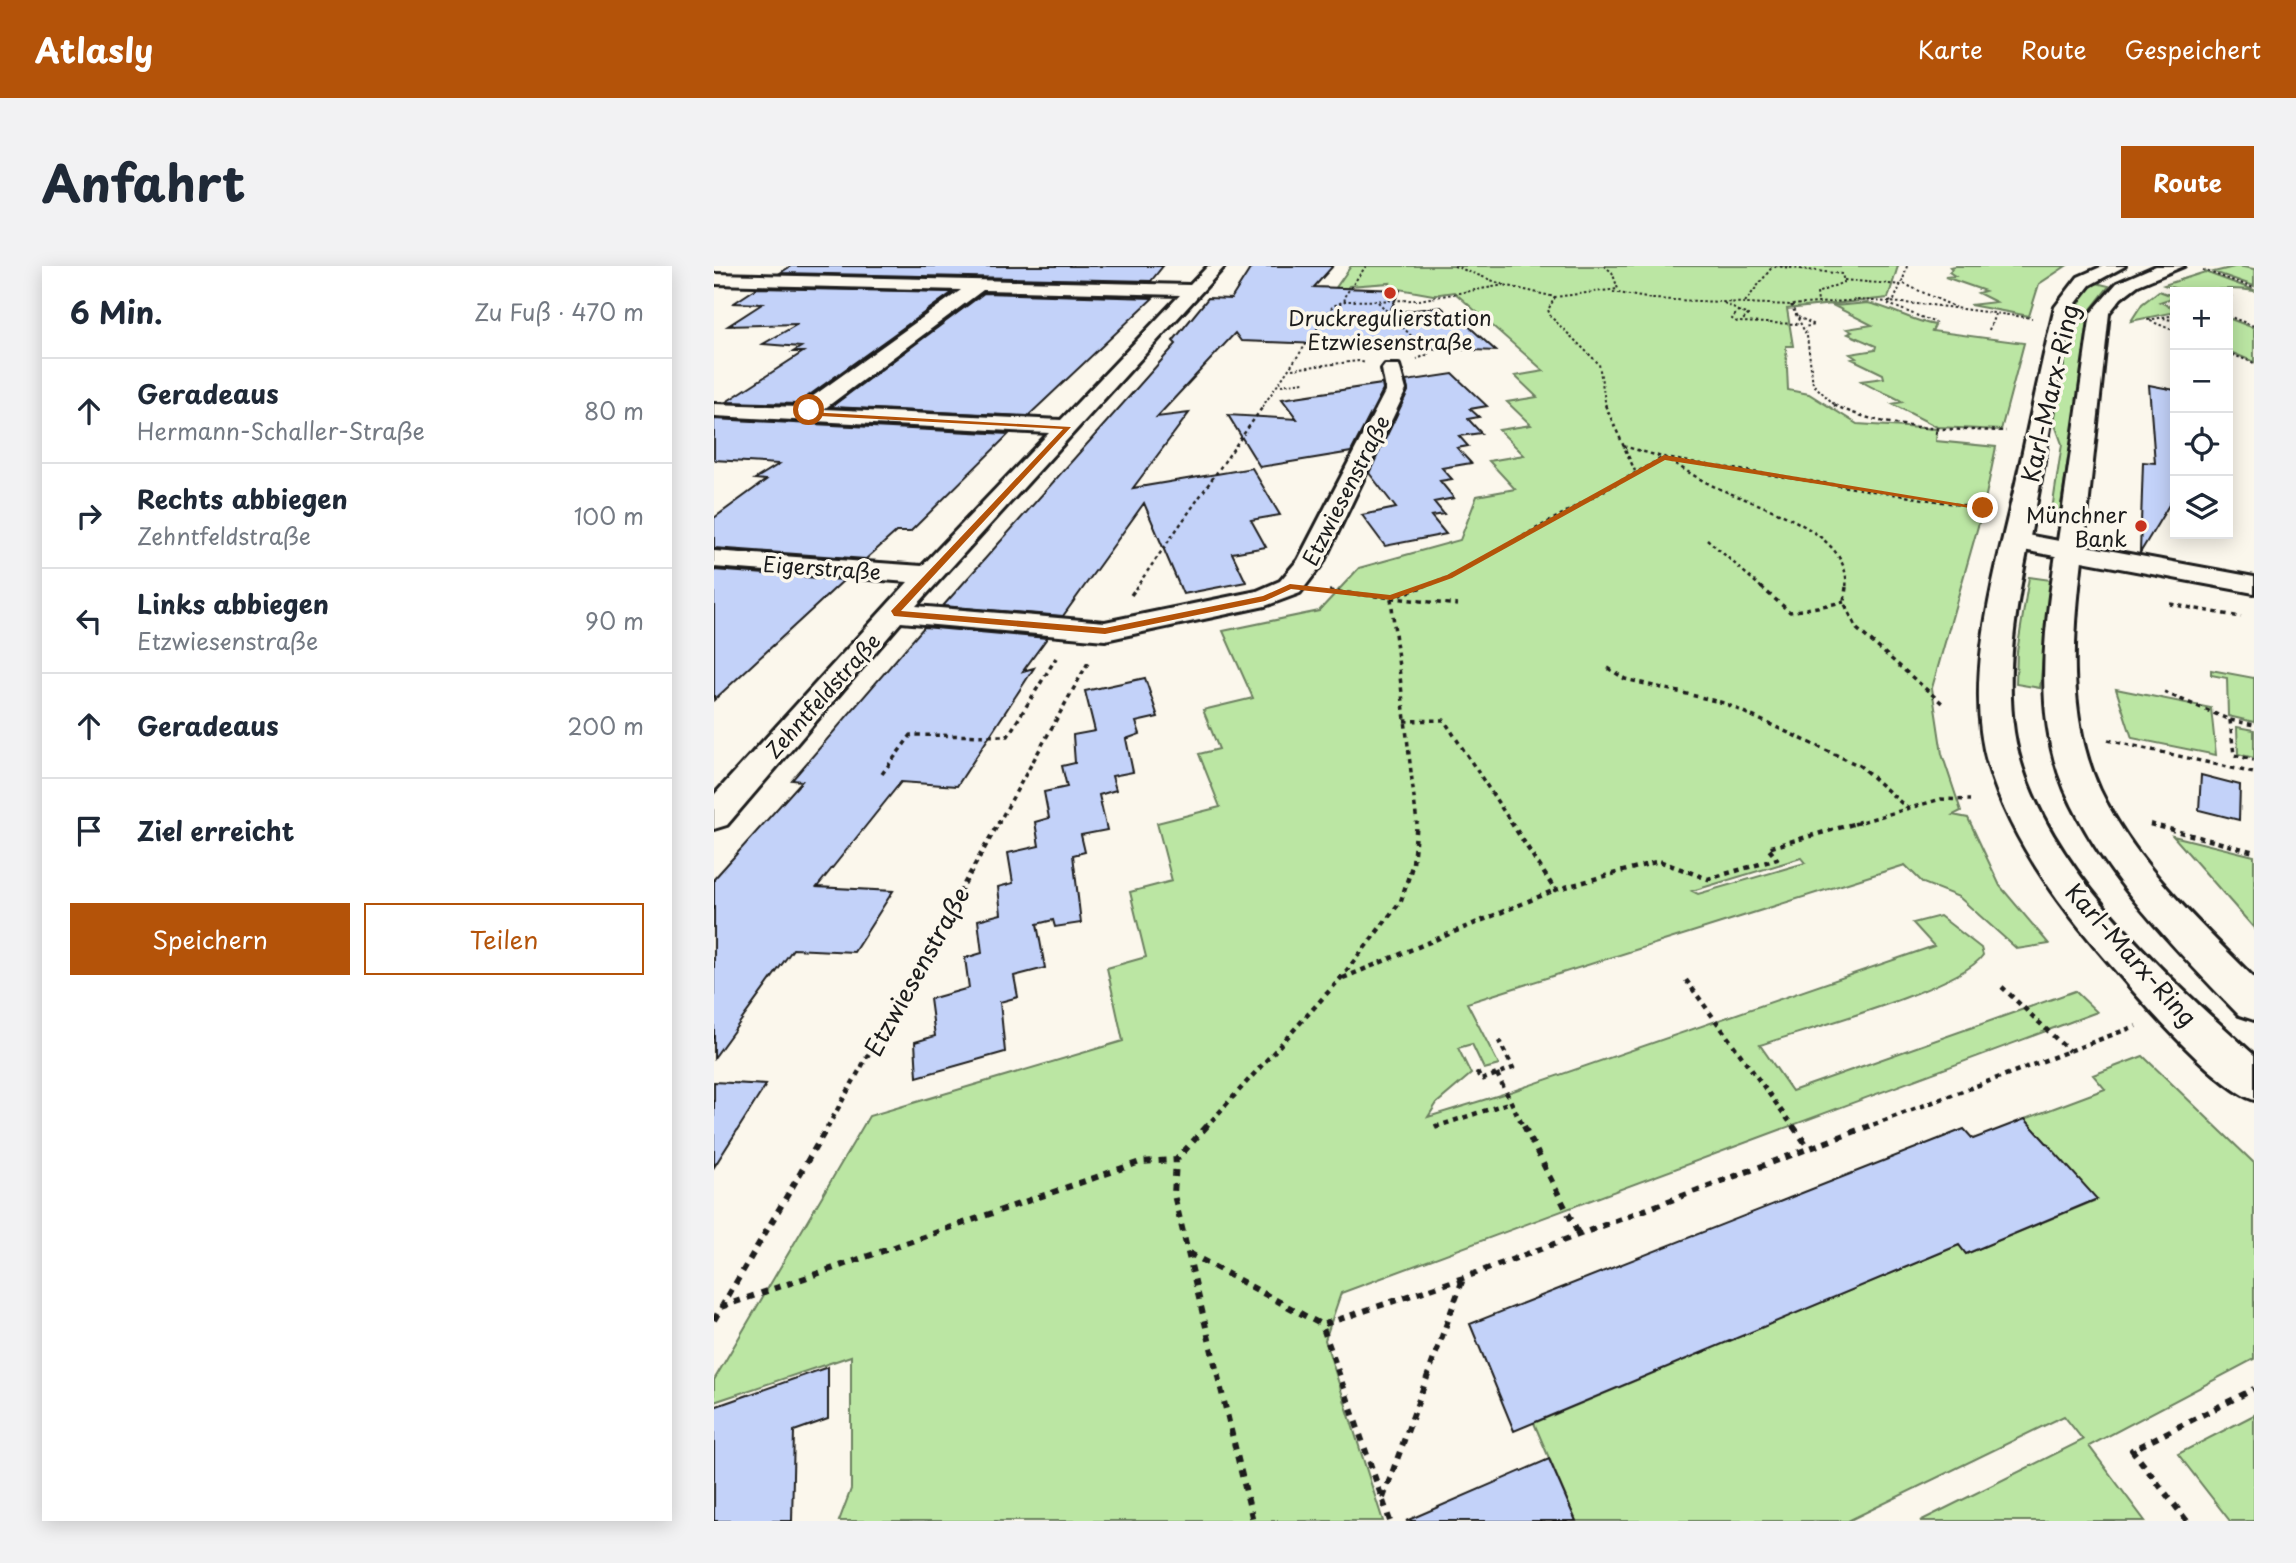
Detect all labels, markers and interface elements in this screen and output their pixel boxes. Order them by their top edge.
text: Atlasly [35,24,153,74]
text: Karte [1918,31,1983,67]
text: Route [2021,31,2087,67]
text: Gespeichert [2125,31,2261,67]
text: Anfahrt [42,145,245,219]
button: Route [2121,146,2254,218]
marker: Druckregulierstation Etzwiesenstraße [1382,285,1398,301]
map controls [2170,287,2233,539]
button: + [2170,287,2233,350]
text: 6 Min. [70,289,163,334]
text: Zu Fuß · 470 m [474,294,644,329]
street label: Karl-Marx-Ring [2011,300,2087,486]
place label: Druckregulierstation Etzwiesenstraße [1288,301,1492,357]
button: − [2170,350,2233,413]
text: Geradeaus [137,374,279,413]
icon: ahead [70,392,108,430]
text: 80 m [584,393,644,428]
route start [793,394,824,425]
street label: Etzwiesenstraße [1293,409,1397,571]
text: Hermann-Schaller-Straße [137,413,425,448]
button: locate [2170,413,2233,476]
button: layers [2170,476,2233,539]
text: Rechts abbiegen [137,479,348,518]
route end [1967,492,1998,523]
icon: right [70,497,108,535]
text: 100 m [574,498,644,533]
place label: Münchner Bank [2026,498,2127,554]
text: Zehntfeldstraße [137,518,311,553]
marker: Münchner Bank [2133,518,2149,534]
street label: Eigerstraße [762,547,882,587]
text: Links abbiegen [137,584,329,623]
icon: left [70,602,108,640]
text: 90 m [585,603,644,638]
text: Etzwiesenstraße [137,623,318,658]
street label: Zehntfeldstraße [757,625,887,765]
text: Geradeaus [137,706,279,745]
icon: ahead [70,707,108,745]
text: 200 m [567,708,644,743]
text: Ziel erreicht [137,811,295,850]
icon: arrive [70,812,108,850]
street label: Karl-Marx-Ring [2058,874,2206,1034]
street label: Etzwiesenstraße [854,880,978,1062]
button: Speichern [70,903,350,975]
button: Teilen [364,903,644,975]

